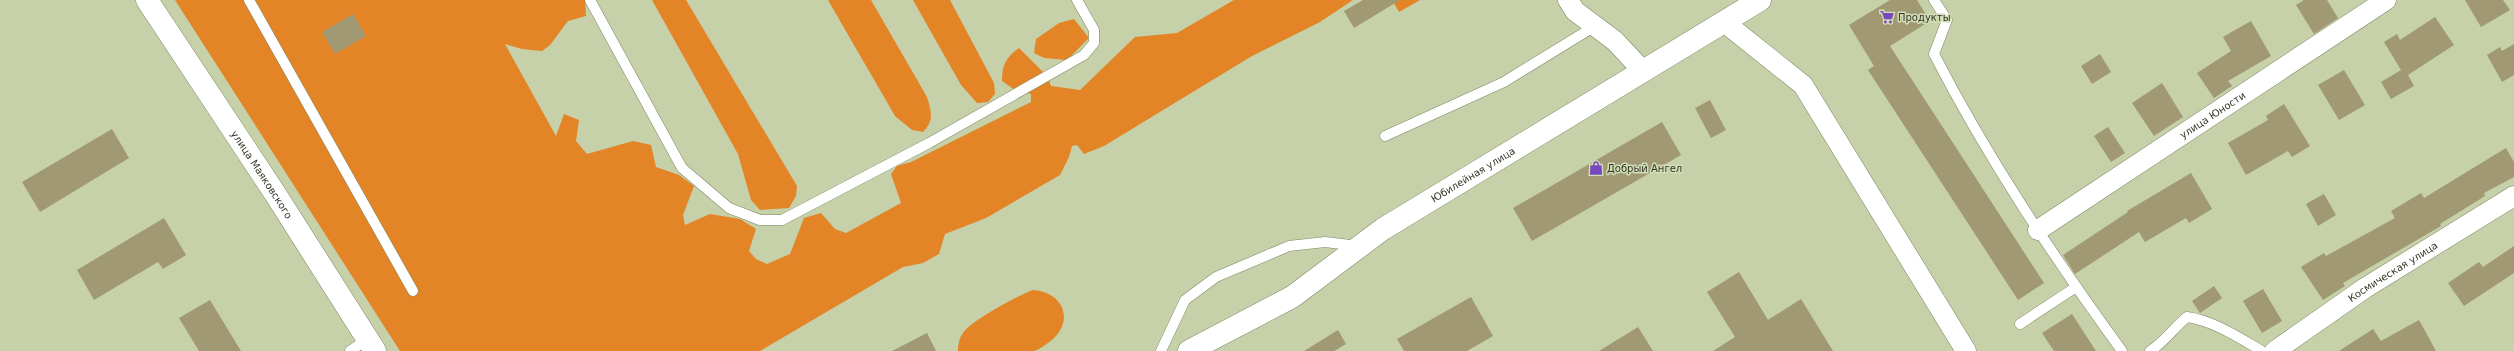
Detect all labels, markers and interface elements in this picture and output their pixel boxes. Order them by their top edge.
supermarket icon: Продукты [1879,9,1895,25]
place label: Продукты [1898,12,1951,23]
street label: улица Юности [2178,90,2247,141]
street label: улица Маяковского [229,129,294,221]
street label: Юбилейная улица [1429,145,1517,205]
shop icon: Добрый Ангел [1588,160,1604,176]
place label: Добрый Ангел [1607,163,1682,174]
street label: Космическая улица [2346,240,2440,304]

